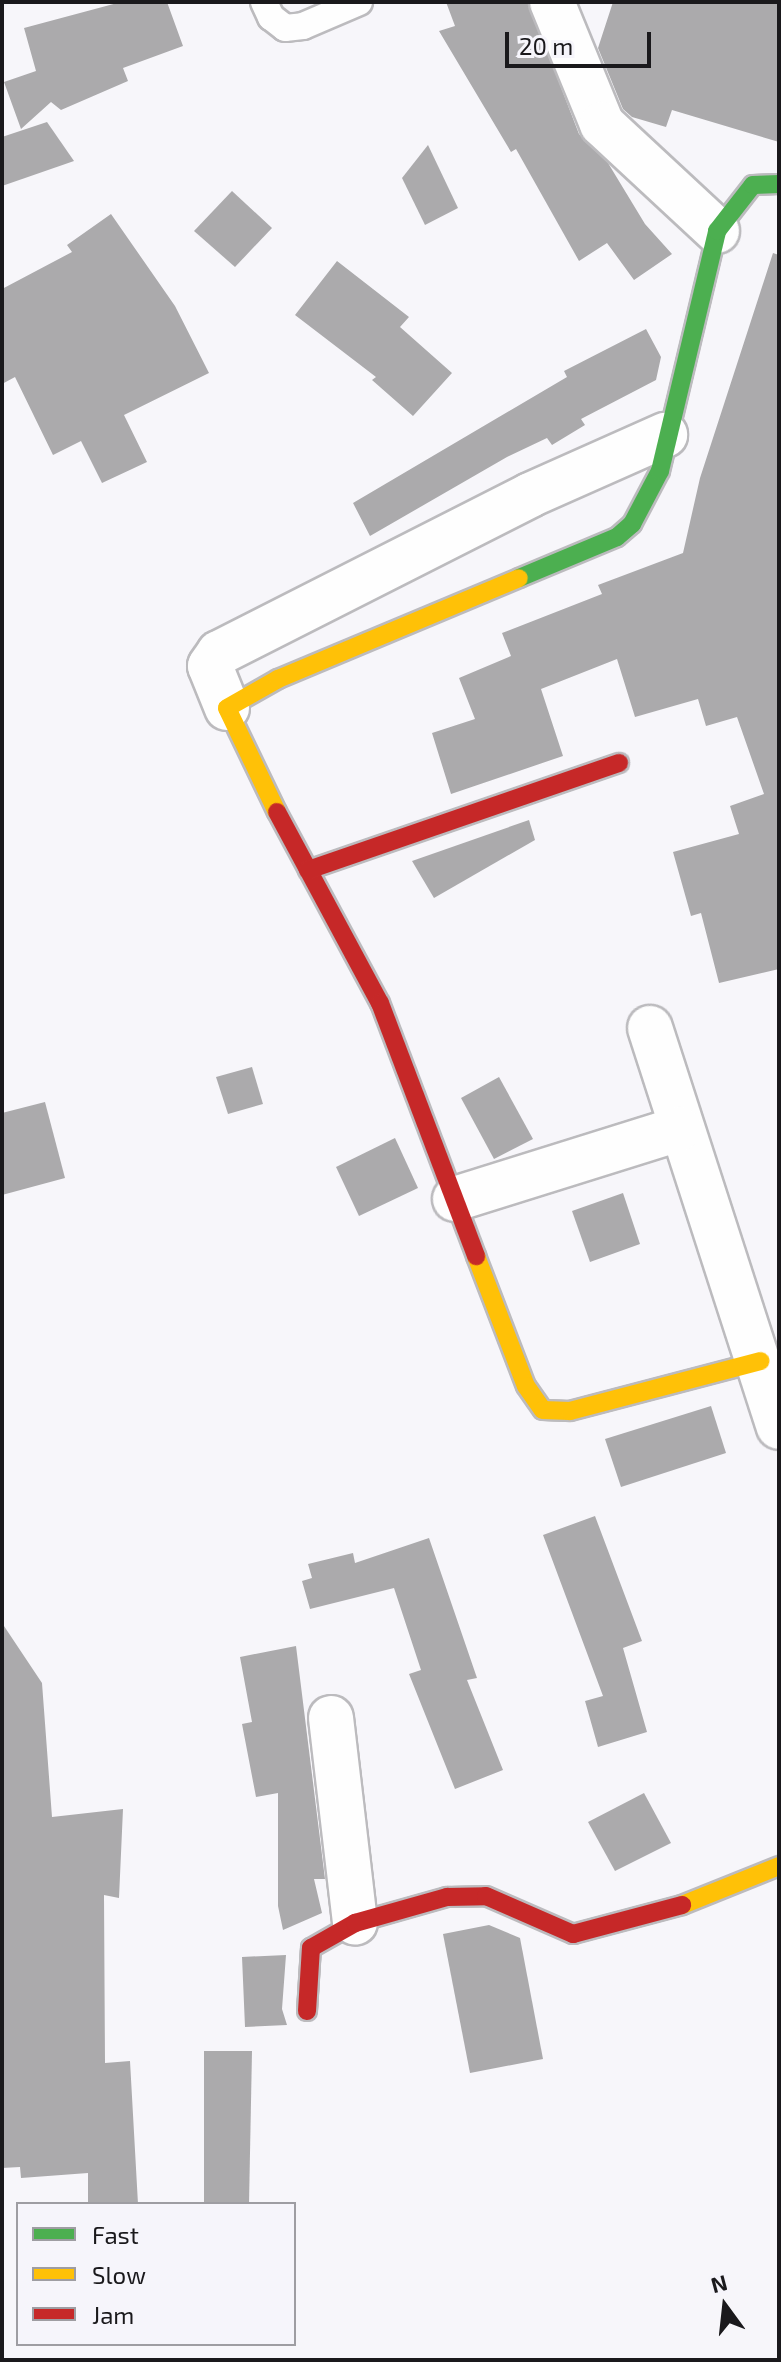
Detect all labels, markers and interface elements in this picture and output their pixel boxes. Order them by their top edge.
scale bar [509,16,655,66]
text: 20 m [519,31,573,60]
legend [16,2202,296,2346]
text: Fast [92,2220,139,2249]
text: Slow [92,2260,146,2289]
north arrow [685,2266,765,2346]
text: N [708,2268,730,2297]
text: Jam [92,2300,134,2329]

